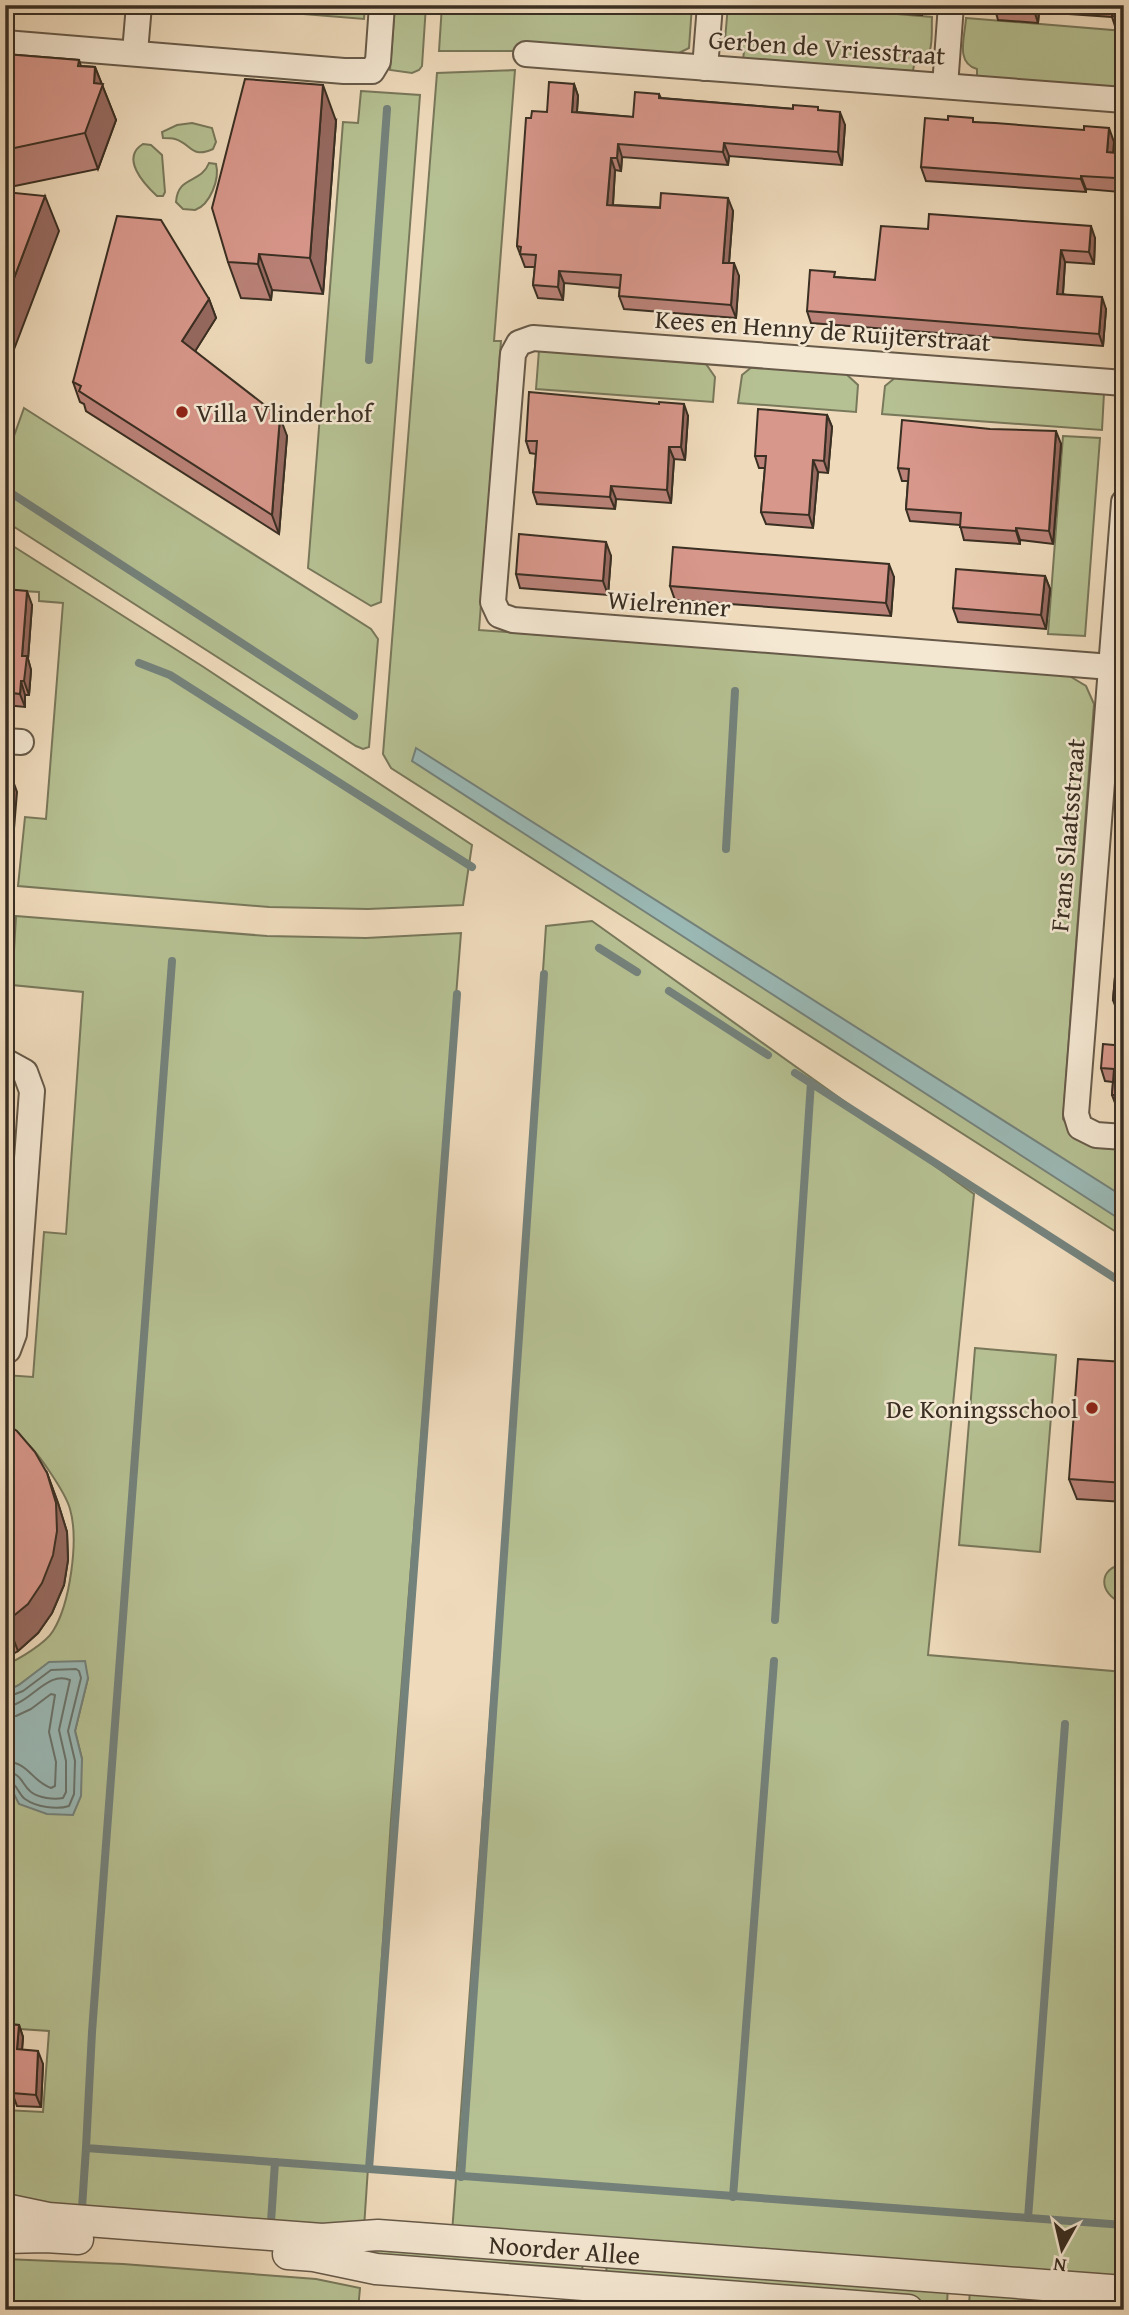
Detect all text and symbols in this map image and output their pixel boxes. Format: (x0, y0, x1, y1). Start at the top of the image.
street label: Gerben de Vriesstraat (707, 19, 947, 75)
street label: Kees en Henny de Ruijterstraat (654, 299, 992, 361)
place label: Villa Vlinderhof (196, 393, 375, 432)
marker: Villa Vlinderhof (174, 404, 190, 420)
street label: Wielrenner (606, 579, 732, 627)
street label: Frans Slaatsstraat (1039, 737, 1095, 933)
place label: De Koningsschool (886, 1389, 1078, 1428)
marker: De Koningsschool (1084, 1400, 1100, 1416)
north arrow (1028, 2214, 1098, 2284)
street label: Noorder Allee (488, 2224, 642, 2274)
text: N (1051, 2251, 1068, 2281)

